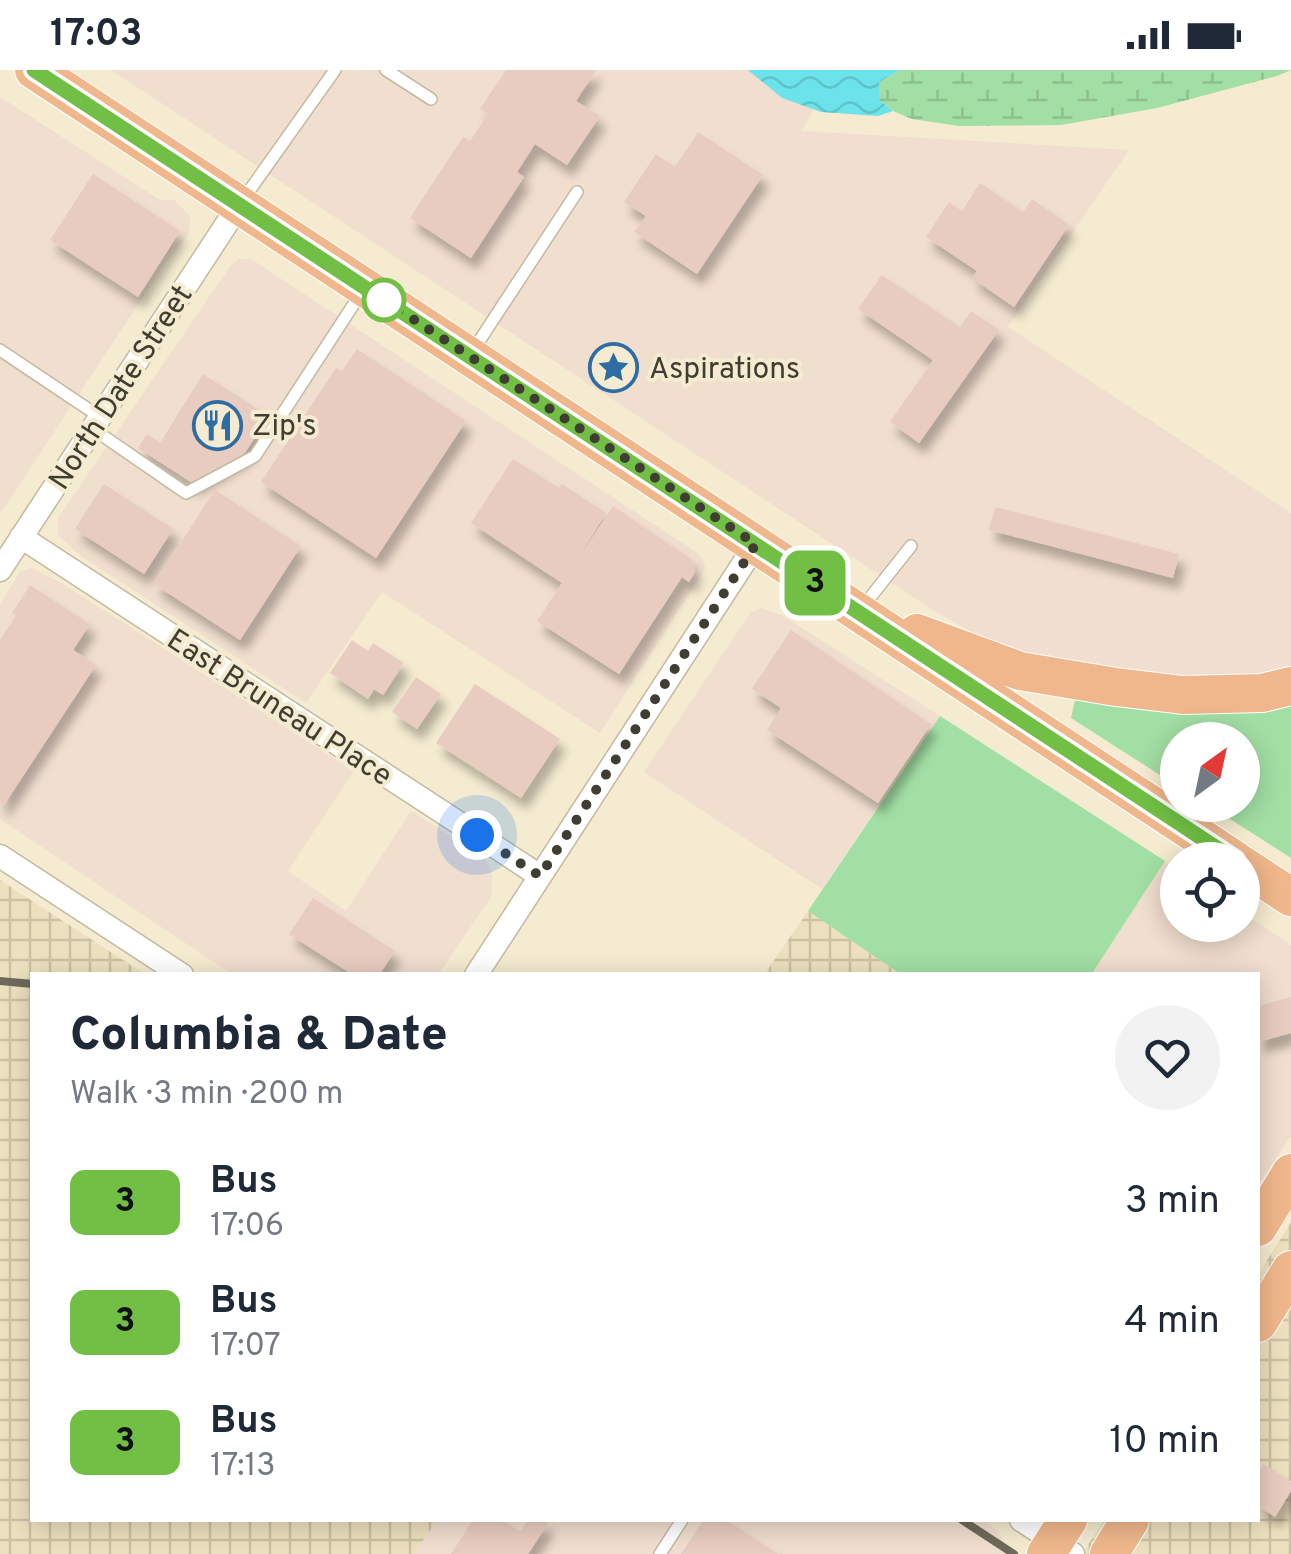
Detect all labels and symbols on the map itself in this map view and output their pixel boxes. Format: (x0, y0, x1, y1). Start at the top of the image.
street label: North Date Street (42, 279, 202, 498)
unlabelled marker (363, 279, 405, 321)
place icon: Aspirations (588, 342, 640, 394)
place label: Aspirations (649, 352, 800, 389)
restaurant icon: Zip's (191, 399, 243, 451)
place label: Zip's (252, 409, 317, 446)
line badge: 3 (782, 550, 848, 616)
street label: East Bruneau Place (159, 622, 398, 796)
north arrow (1160, 722, 1260, 822)
your location (452, 810, 502, 860)

